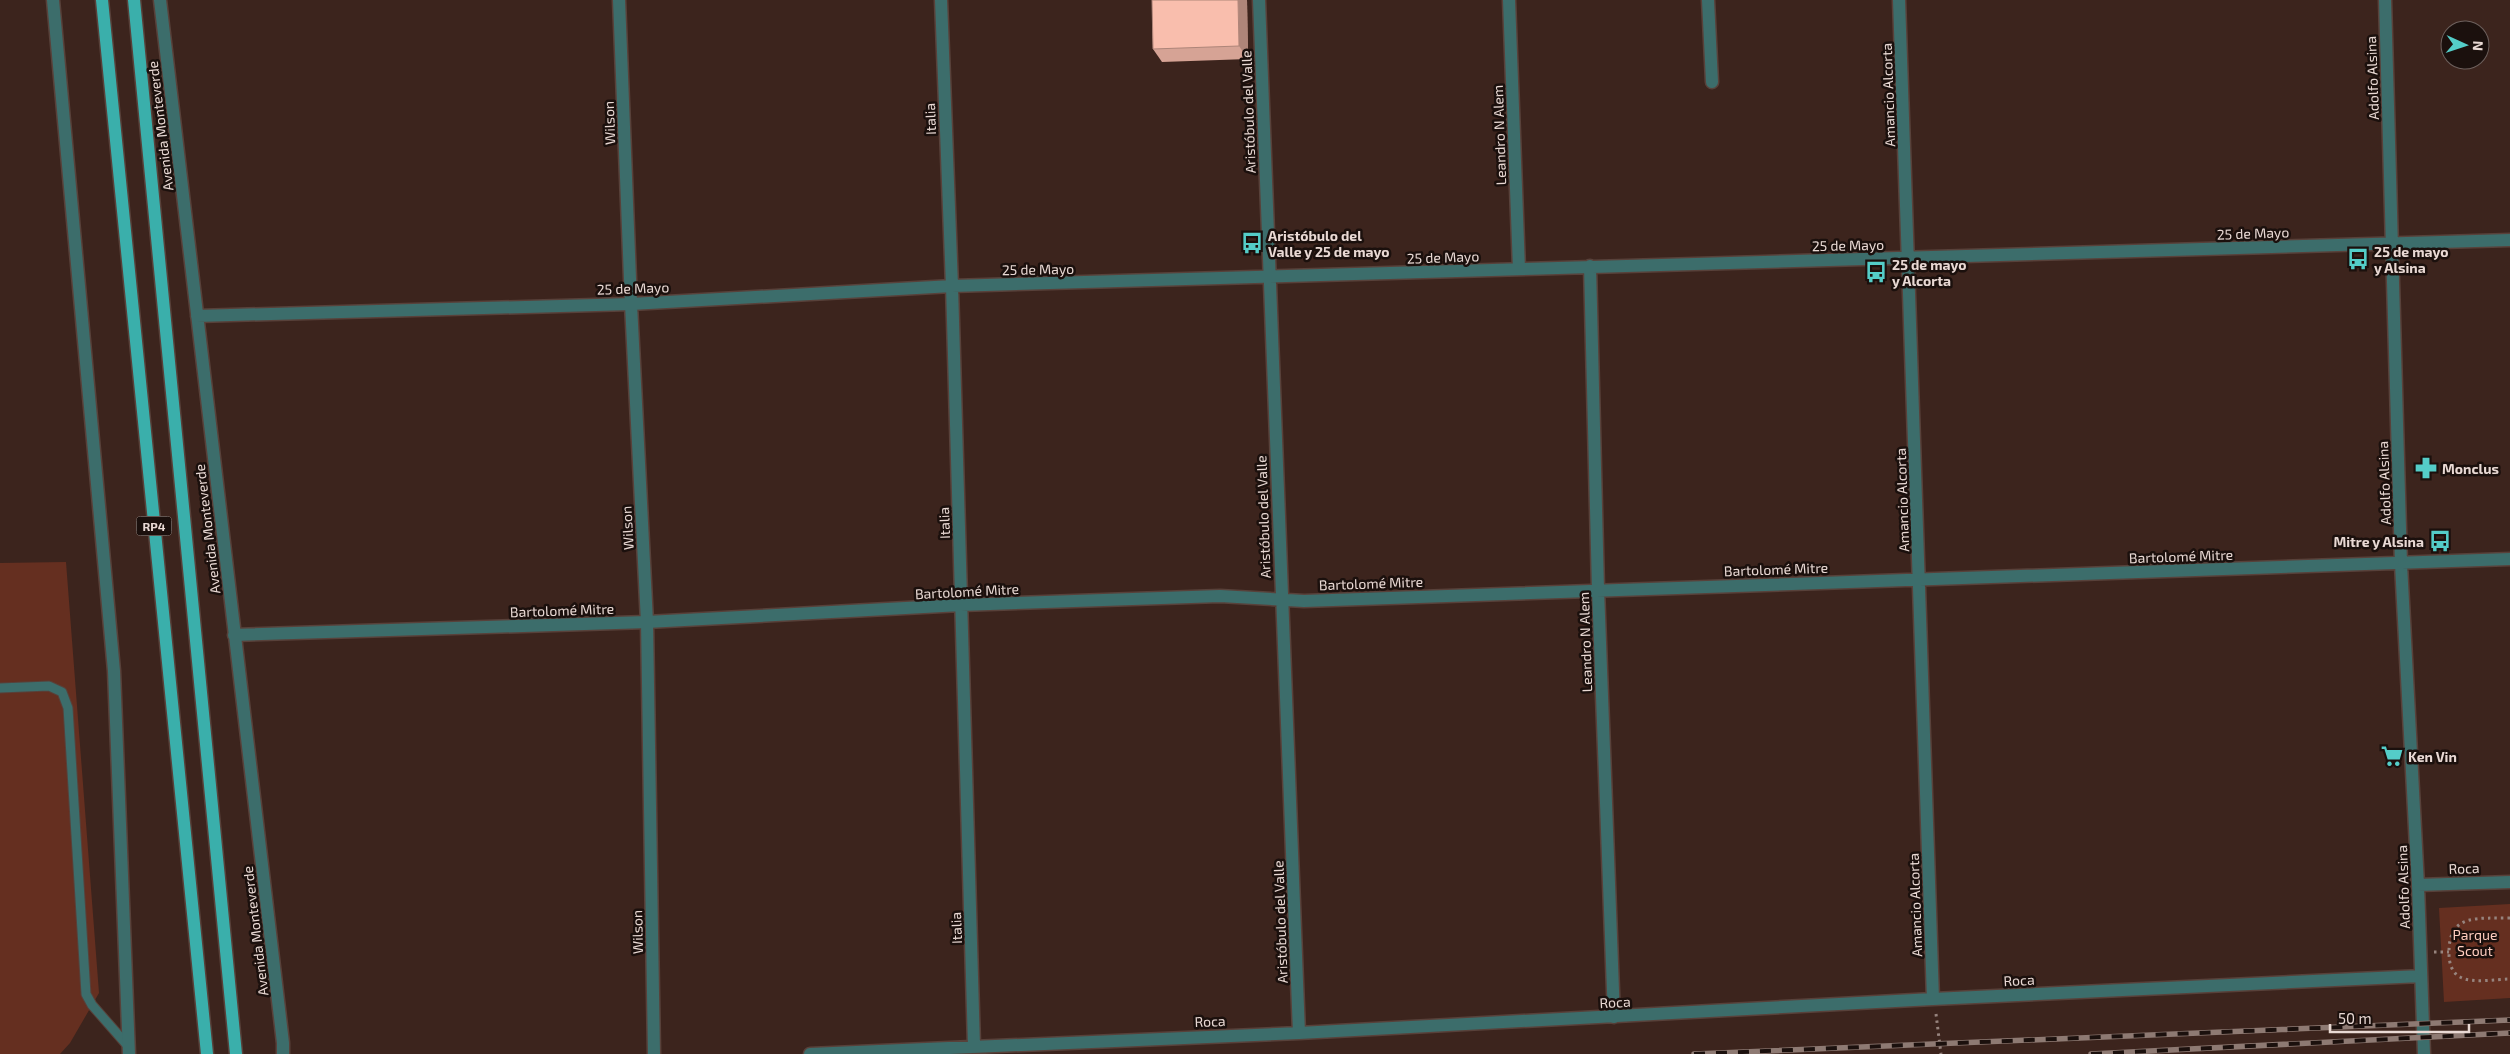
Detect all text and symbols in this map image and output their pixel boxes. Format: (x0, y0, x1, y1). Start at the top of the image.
north arrow (2440, 20, 2490, 70)
street label: Adolfo Alsina (2362, 36, 2382, 120)
text: N (2470, 40, 2487, 51)
street label: Amancio Alcorta (1878, 43, 1898, 147)
street label: Aristóbulo del Valle (1237, 50, 1259, 174)
street label: Avenida Monteverde (144, 60, 176, 192)
street label: Leandro N Alem (1489, 85, 1509, 185)
street label: Wilson (600, 101, 618, 145)
street label: Italia (921, 103, 939, 135)
street label: 25 de Mayo (2217, 223, 2290, 243)
place label: Aristóbulo del Valle y 25 de mayo (1268, 227, 1389, 260)
bus stop icon: Aristóbulo del Valle y 25 de mayo (1239, 230, 1265, 256)
street label: 25 de Mayo (1812, 236, 1884, 254)
place label: 25 de mayo y Alsina (2374, 243, 2448, 276)
bus stop icon: 25 de mayo y Alsina (2345, 246, 2371, 272)
street label: 25 de Mayo (1407, 247, 1480, 267)
place label: 25 de mayo y Alcorta (1892, 256, 1966, 289)
bus stop icon: 25 de mayo y Alcorta (1863, 259, 1889, 285)
street label: 25 de Mayo (1002, 260, 1074, 278)
street label: 25 de Mayo (597, 278, 670, 298)
street label: Adolfo Alsina (2374, 441, 2394, 525)
street label: Amancio Alcorta (1892, 448, 1912, 552)
street label: Aristóbulo del Valle (1252, 455, 1274, 579)
pharmacy icon: Monclus (2413, 455, 2439, 481)
place label: Monclus (2442, 460, 2499, 477)
street label: Avenida Monteverde (191, 463, 223, 595)
street label: Wilson (617, 506, 637, 550)
street label: Italia (935, 507, 953, 539)
road number: RP4 (136, 516, 172, 536)
bus stop icon: Mitre y Alsina (2427, 528, 2453, 554)
place label: Mitre y Alsina (2333, 533, 2424, 550)
street label: Bartolomé Mitre (2129, 546, 2233, 566)
street label: Bartolomé Mitre (1724, 559, 1828, 579)
street label: Bartolomé Mitre (1319, 573, 1423, 593)
street label: Bartolomé Mitre (914, 580, 1020, 602)
street label: Leandro N Alem (1575, 592, 1595, 692)
street label: Bartolomé Mitre (510, 600, 614, 620)
supermarket icon: Ken Vin (2379, 743, 2405, 769)
place label: Ken Vin (2408, 748, 2457, 765)
street label: Adolfo Alsina (2393, 845, 2413, 929)
street label: Amancio Alcorta (1905, 853, 1925, 957)
street label: Roca (2448, 859, 2480, 877)
street label: Aristóbulo del Valle (1269, 860, 1291, 984)
street label: Avenida Monteverde (239, 865, 271, 997)
street label: Wilson (628, 910, 646, 954)
street label: Italia (947, 912, 965, 944)
park label: Parque Scout (2453, 926, 2497, 959)
street label: Roca (2003, 971, 2035, 989)
street label: Roca (1599, 993, 1631, 1011)
scale bar (2330, 1002, 2469, 1034)
text: 50 m (2338, 1009, 2372, 1027)
street label: Roca (1194, 1012, 1226, 1030)

